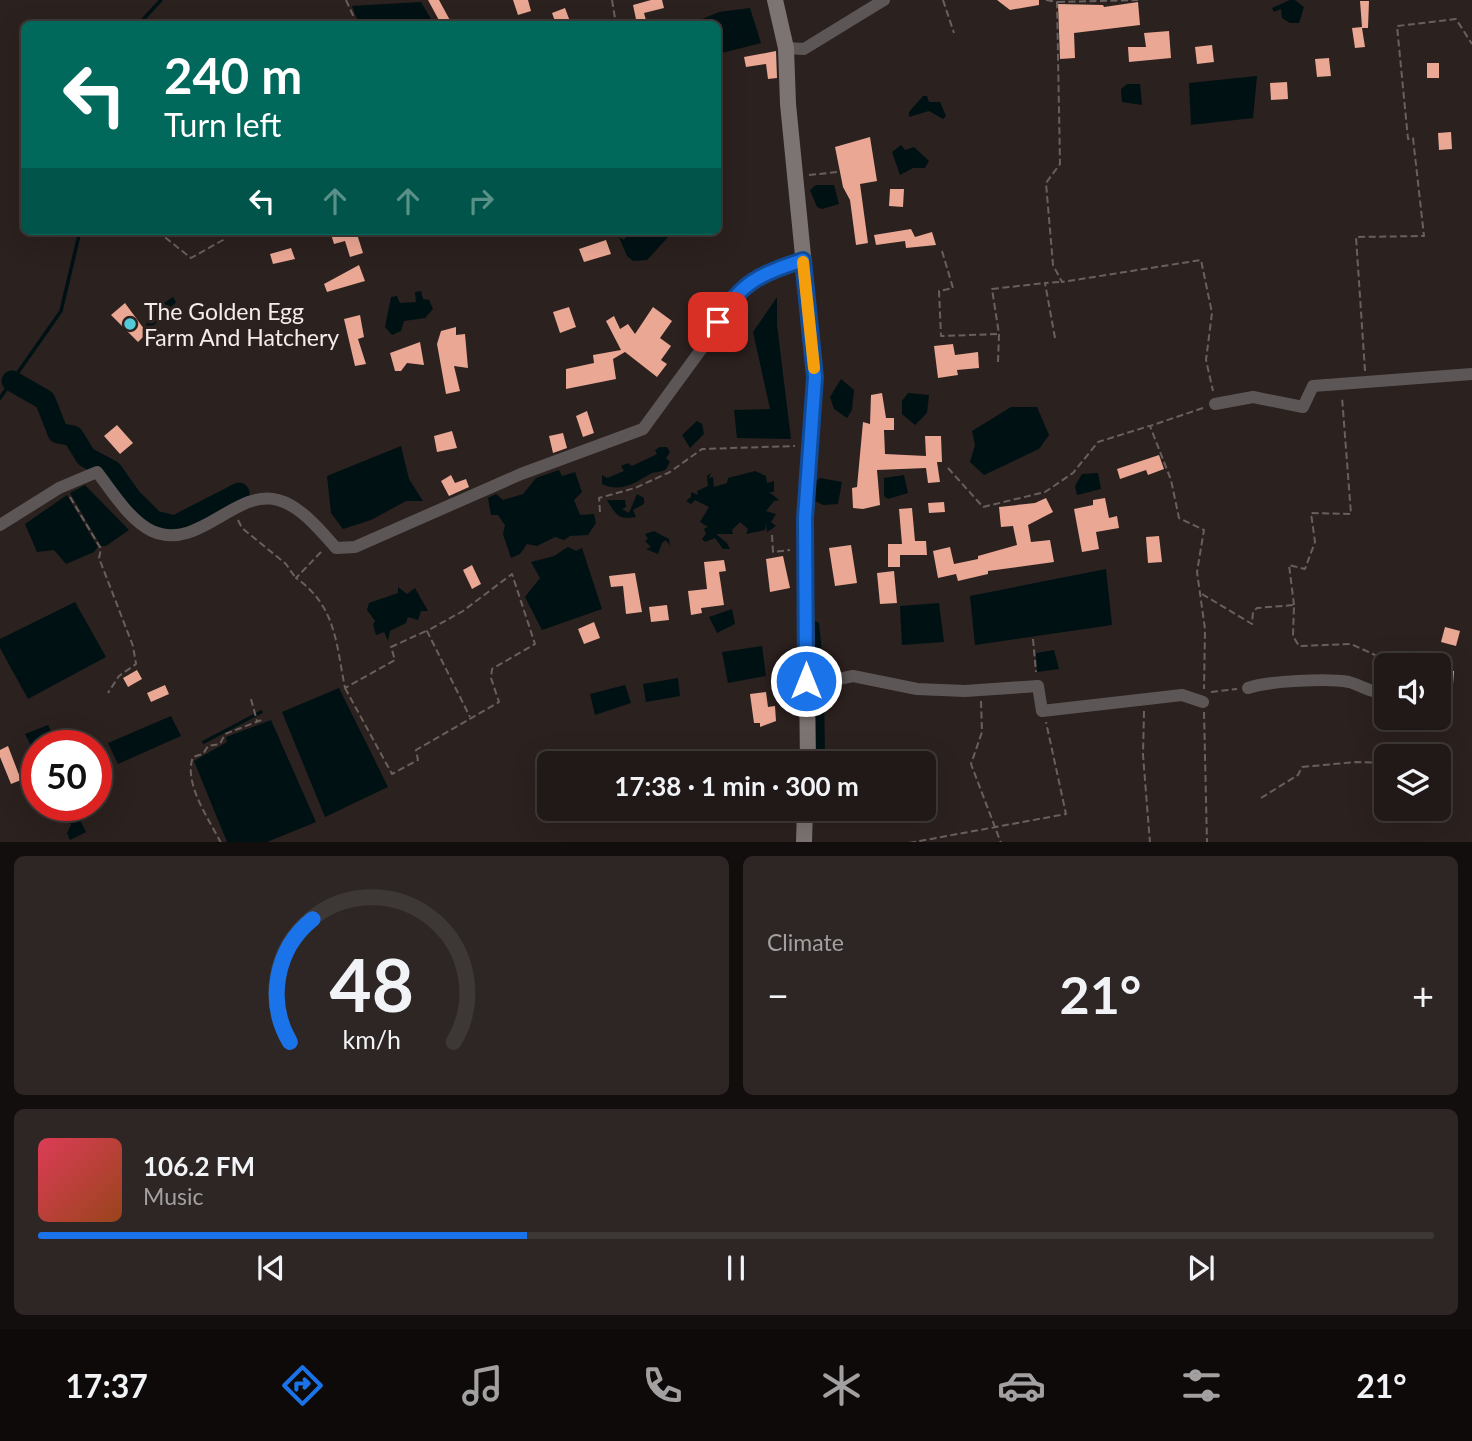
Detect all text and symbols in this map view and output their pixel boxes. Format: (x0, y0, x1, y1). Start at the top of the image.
text: 240 m (164, 46, 302, 104)
icon: left (49, 49, 140, 140)
text: Turn left (164, 105, 281, 144)
icon: left (243, 182, 281, 220)
icon: ahead (316, 182, 354, 220)
icon: ahead (389, 182, 427, 220)
icon: right (462, 182, 500, 220)
pin (688, 292, 748, 352)
place label: The Golden Egg Farm And Hatchery (144, 297, 339, 351)
icon: arrive (699, 303, 737, 341)
marker: The Golden Egg Farm And Hatchery (122, 316, 138, 332)
position arrow (769, 644, 843, 718)
map controls (1374, 653, 1451, 821)
button: sound (1374, 653, 1451, 730)
speed limit sign: 50 (21, 730, 112, 821)
button: layers (1374, 744, 1451, 821)
text: 17:38 · 1 min · 300 m (614, 770, 859, 802)
text: Climate (767, 928, 844, 956)
text: 48 (329, 940, 414, 1028)
text: 21° (1060, 963, 1141, 1025)
text: − (767, 972, 789, 1018)
text: + (1412, 972, 1434, 1018)
text: km/h (342, 1023, 401, 1053)
text: 106.2 FM (143, 1150, 255, 1182)
text: Music (143, 1182, 203, 1210)
icon: previous (252, 1249, 290, 1287)
icon: pause (717, 1249, 755, 1287)
icon: next (1182, 1249, 1220, 1287)
icon: directions (278, 1361, 327, 1410)
icon: music (458, 1361, 507, 1410)
icon: phone (638, 1361, 687, 1410)
icon: climate (817, 1361, 866, 1410)
icon: car (997, 1361, 1046, 1410)
icon: filters (1177, 1361, 1226, 1410)
text: 17:37 (65, 1366, 148, 1405)
text: 21° (1356, 1366, 1407, 1405)

